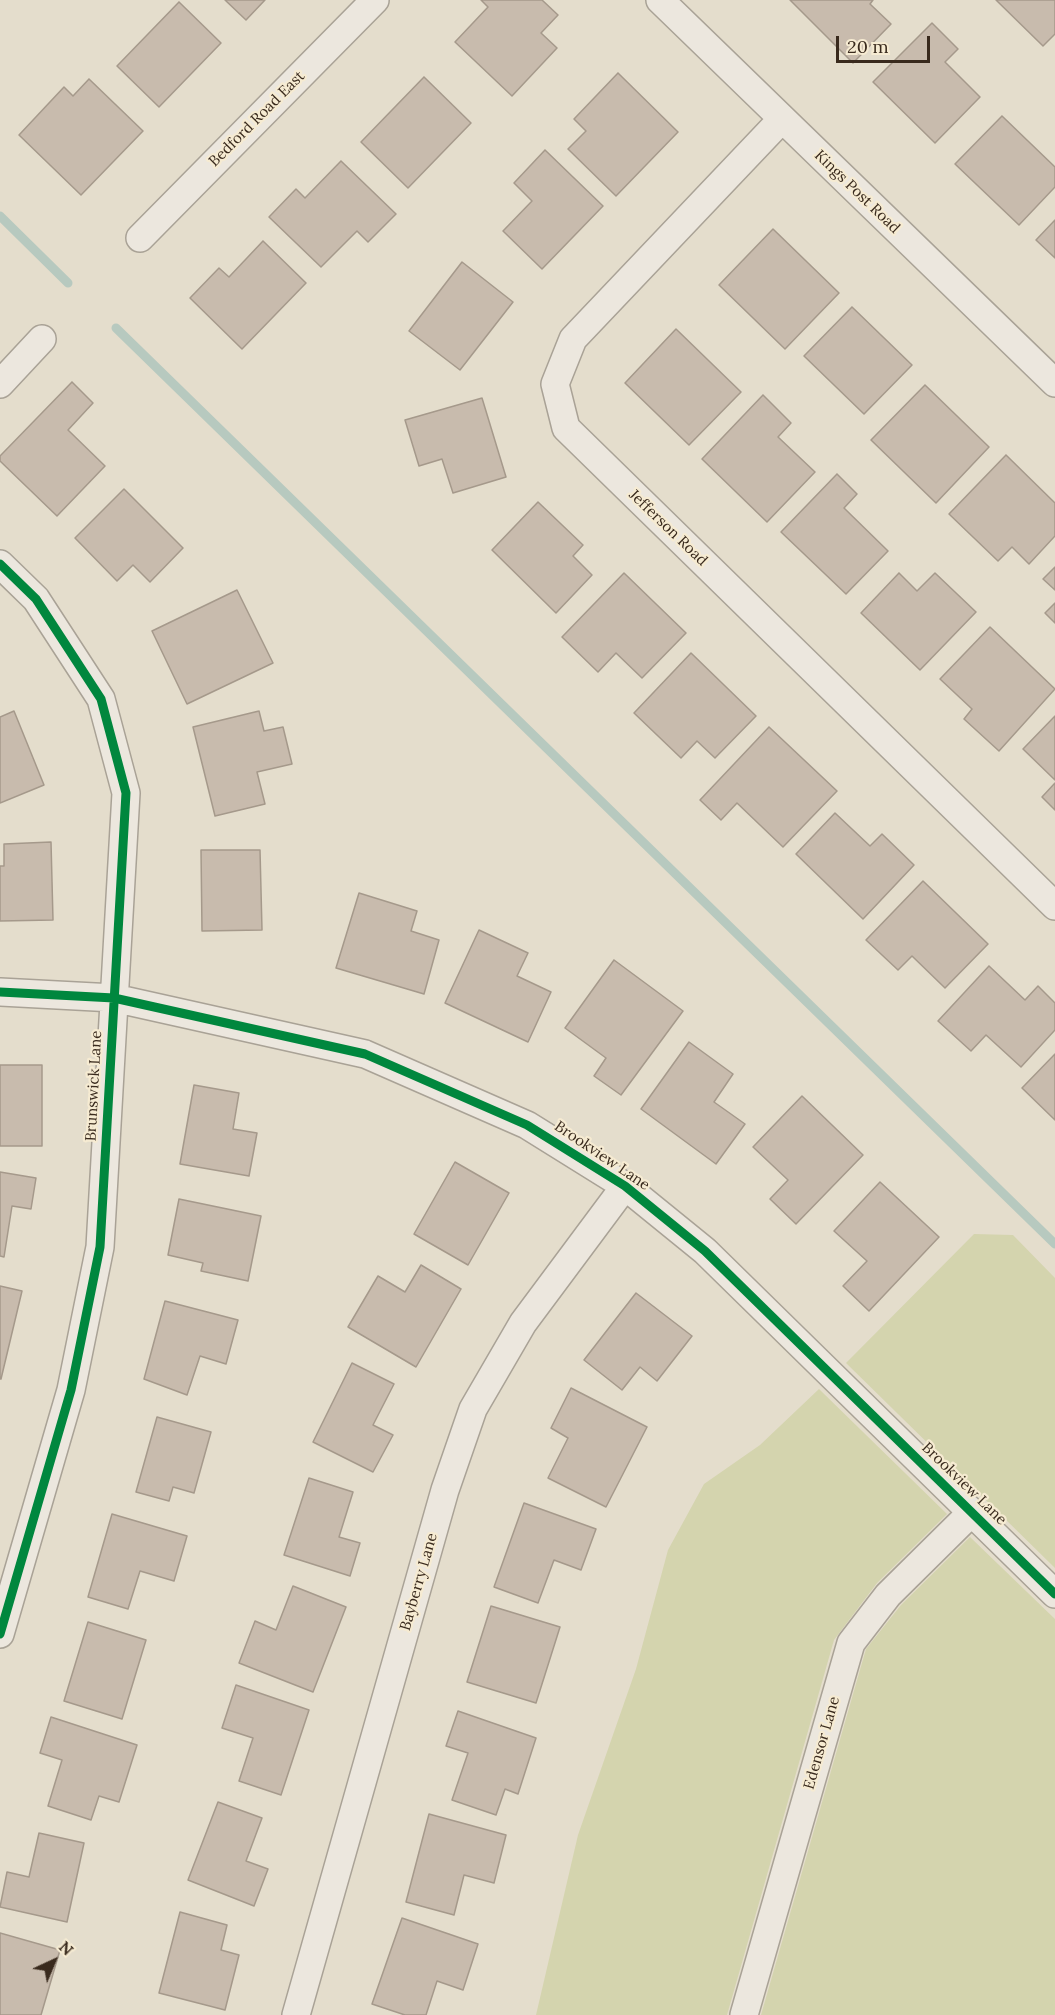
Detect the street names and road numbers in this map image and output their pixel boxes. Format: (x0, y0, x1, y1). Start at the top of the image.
street label: Bedford Road East (205, 67, 309, 171)
street label: Kings Post Road (810, 147, 904, 237)
street label: Jefferson Road (625, 486, 711, 570)
street label: Brunswick Lane (82, 1030, 106, 1142)
street label: Brookview Lane (551, 1118, 653, 1194)
street label: Brookview Lane (918, 1439, 1010, 1529)
street label: Bayberry Lane (396, 1531, 442, 1633)
street label: Edensor Lane (800, 1695, 844, 1791)

